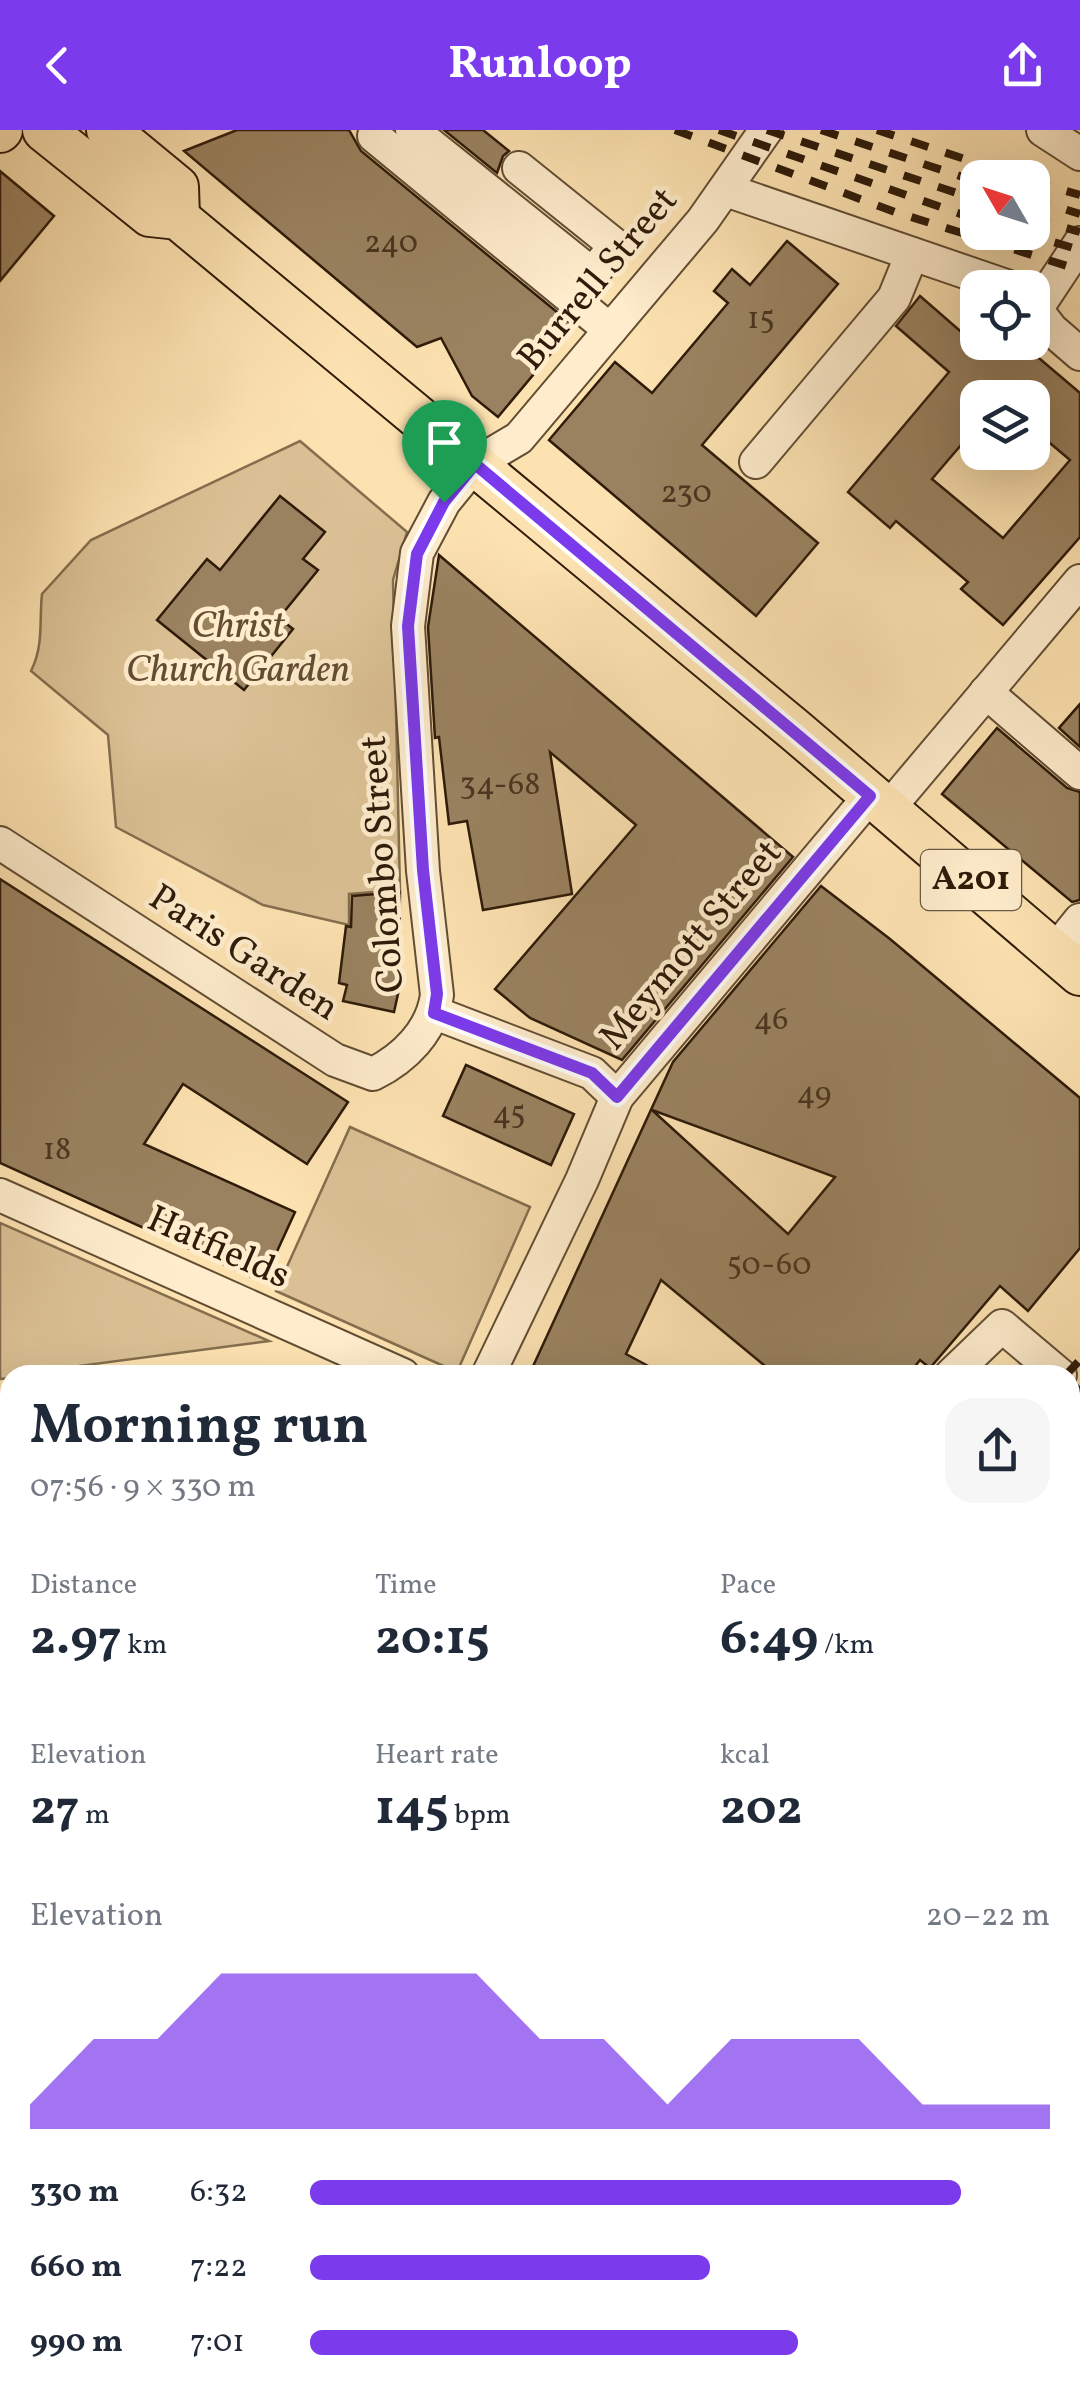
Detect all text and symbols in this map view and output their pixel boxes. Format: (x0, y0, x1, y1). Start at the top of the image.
text: Runloop (448, 34, 632, 97)
icon: back (30, 38, 85, 93)
icon: share (995, 38, 1050, 93)
north arrow (960, 160, 1050, 250)
map controls (960, 160, 1050, 470)
street label: Burrell Street (506, 177, 692, 383)
house number: 240 (364, 222, 418, 266)
button: locate (960, 270, 1050, 360)
house number: 15 (747, 298, 775, 342)
button: layers (960, 380, 1050, 470)
pin (402, 400, 487, 503)
icon: arrive (417, 415, 472, 470)
house number: 230 (660, 472, 712, 516)
park label: Christ Church Garden (126, 601, 350, 698)
street label: Colombo Street (349, 733, 419, 995)
house number: 34-68 (459, 764, 541, 808)
street label: Meymott Street (588, 829, 796, 1063)
road number: A201 (921, 850, 1021, 910)
street label: Paris Garden (138, 873, 348, 1035)
house number: 46 (754, 999, 788, 1043)
house number: 49 (797, 1073, 831, 1117)
house number: 45 (492, 1093, 526, 1137)
house number: 18 (43, 1129, 71, 1173)
street label: Hatfields (138, 1194, 298, 1304)
house number: 50-60 (727, 1244, 811, 1288)
text: Morning run (30, 1390, 369, 1466)
button: share (945, 1398, 1050, 1503)
text: 07:56 · 9 × 330 m (30, 1466, 256, 1510)
text: Distance (30, 1566, 137, 1605)
text: Time (375, 1566, 436, 1605)
text: Pace (720, 1566, 776, 1605)
text: 2.97 (30, 1605, 122, 1675)
text: 20:15 (375, 1605, 490, 1675)
text: 6:49 (720, 1605, 818, 1675)
text: km (122, 1626, 167, 1665)
text: /km (818, 1626, 874, 1665)
text: Elevation (30, 1736, 146, 1775)
text: Heart rate (375, 1736, 499, 1775)
text: kcal (720, 1736, 770, 1775)
text: 27 (30, 1775, 79, 1845)
text: 145 (375, 1775, 449, 1845)
text: 202 (720, 1775, 803, 1845)
text: m (79, 1796, 110, 1835)
text: bpm (449, 1796, 510, 1835)
text: Elevation (30, 1895, 163, 1939)
text: 20–22 m (926, 1895, 1050, 1939)
text: 330 m (30, 2171, 119, 2215)
text: 6:32 (190, 2171, 247, 2215)
text: 660 m (30, 2246, 122, 2290)
text: 7:22 (190, 2246, 247, 2290)
text: 990 m (30, 2321, 123, 2365)
text: 7:01 (190, 2321, 245, 2365)

